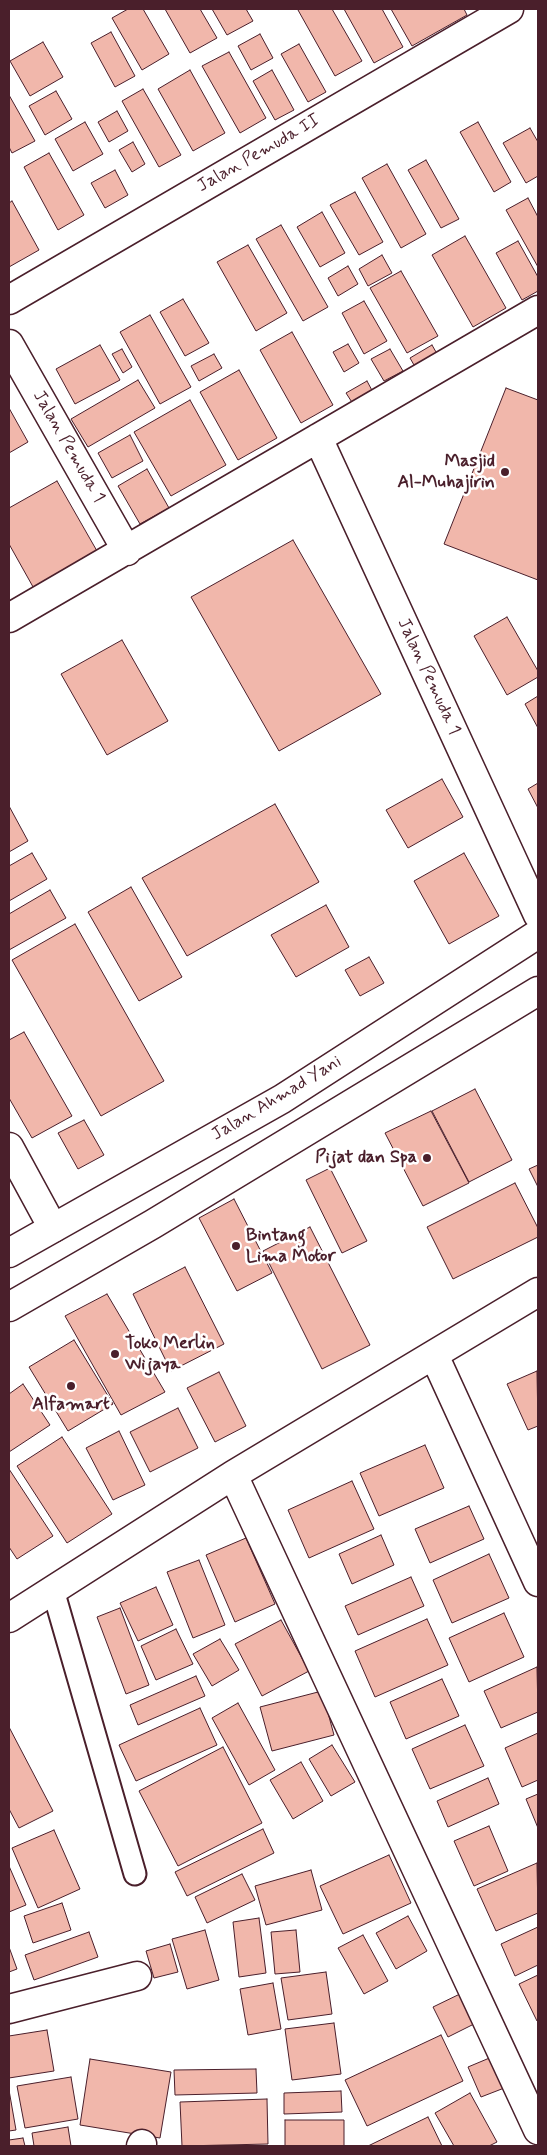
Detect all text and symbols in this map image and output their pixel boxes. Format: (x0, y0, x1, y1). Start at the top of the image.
street label: Jalan Pemuda II (194, 110, 324, 198)
street label: Jalan Pemuda 1 (27, 387, 109, 507)
place label: Masjid Al-Muhajirin (397, 451, 495, 494)
marker: Masjid Al-Muhajirin (499, 466, 511, 478)
street label: Jalan Pemuda 1 (392, 615, 464, 739)
street label: Jalan Ahmad Yani (208, 1052, 346, 1146)
place label: Pijat dan Spa (315, 1147, 417, 1169)
marker: Pijat dan Spa (421, 1152, 433, 1164)
place label: Bintang Lima Motor (246, 1225, 336, 1268)
marker: Bintang Lima Motor (230, 1240, 242, 1252)
place label: Toko Merlin Wijaya (125, 1333, 215, 1376)
marker: Toko Merlin Wijaya (109, 1348, 121, 1360)
marker: Alfamart (65, 1380, 77, 1392)
place label: Alfamart (32, 1394, 110, 1416)

